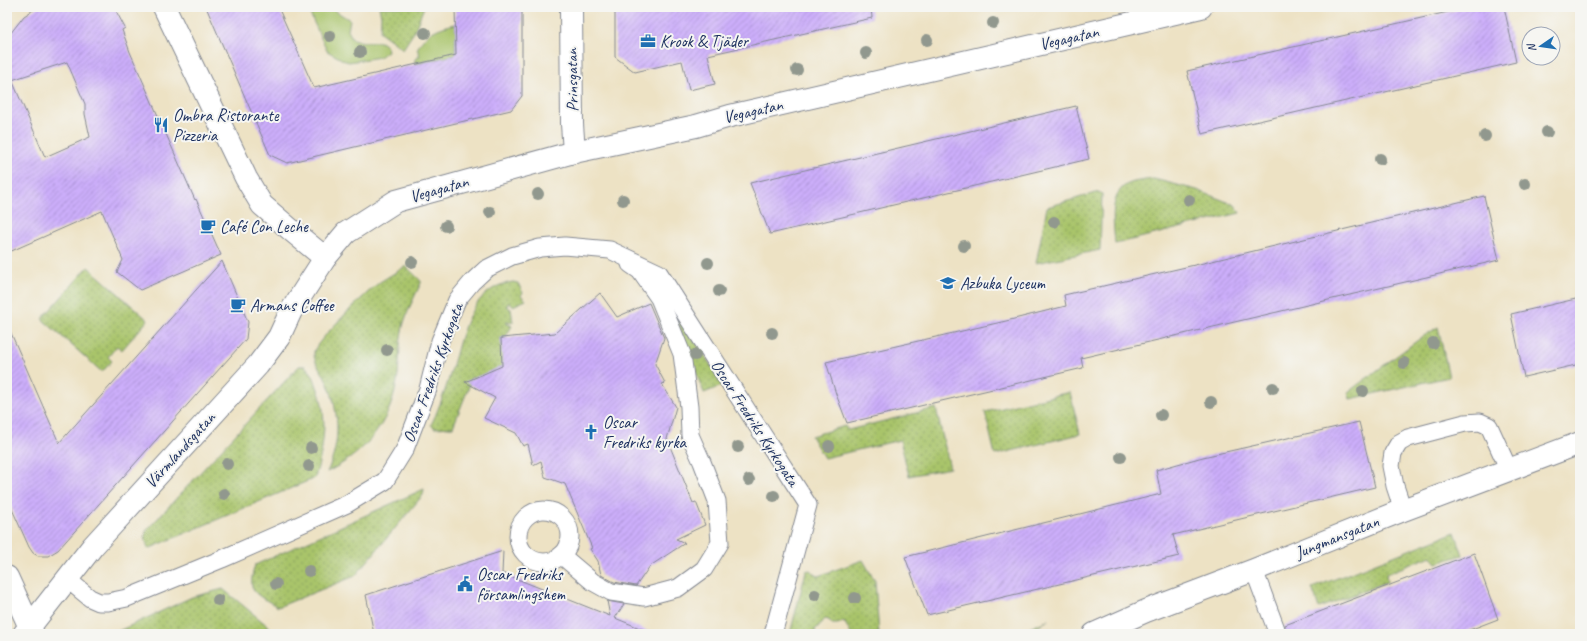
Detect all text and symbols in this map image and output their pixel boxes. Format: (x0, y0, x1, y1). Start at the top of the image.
street label: Vegagatan (1037, 21, 1102, 55)
north arrow (1521, 26, 1561, 66)
place label: Krook & Tjäder (660, 31, 750, 52)
office icon: Krook & Tjäder (639, 32, 657, 50)
text: N (1523, 41, 1539, 53)
street label: Prinsgatan (561, 47, 583, 112)
street label: Vegagatan (721, 94, 786, 128)
place label: Ombra Ristorante Pizzeria (173, 105, 280, 146)
restaurant icon: Ombra Ristorante Pizzeria (152, 116, 170, 134)
street label: Vegagatan (407, 170, 472, 207)
place label: Café Con Leche (220, 216, 309, 237)
cafe icon: Café Con Leche (199, 217, 217, 235)
place label: Azbuka Lyceum (960, 273, 1046, 294)
school or university icon: Azbuka Lyceum (939, 274, 957, 292)
place label: Armans Coffee (250, 295, 335, 316)
cafe icon: Armans Coffee (229, 296, 247, 314)
street label: Oscar Fredriks Kyrkogata (398, 299, 469, 445)
street label: Oscar Fredriks Kyrkogata (706, 356, 805, 492)
street label: Värmlandsgatan (140, 406, 221, 493)
place label: Oscar Fredriks kyrka (603, 412, 688, 453)
church icon: Oscar Fredriks kyrka (582, 423, 600, 441)
street label: Jungmansgatan (1291, 511, 1382, 564)
place label: Oscar Fredriks församlingshem (477, 564, 566, 605)
public building icon: Oscar Fredriks församlingshem (456, 575, 474, 593)

